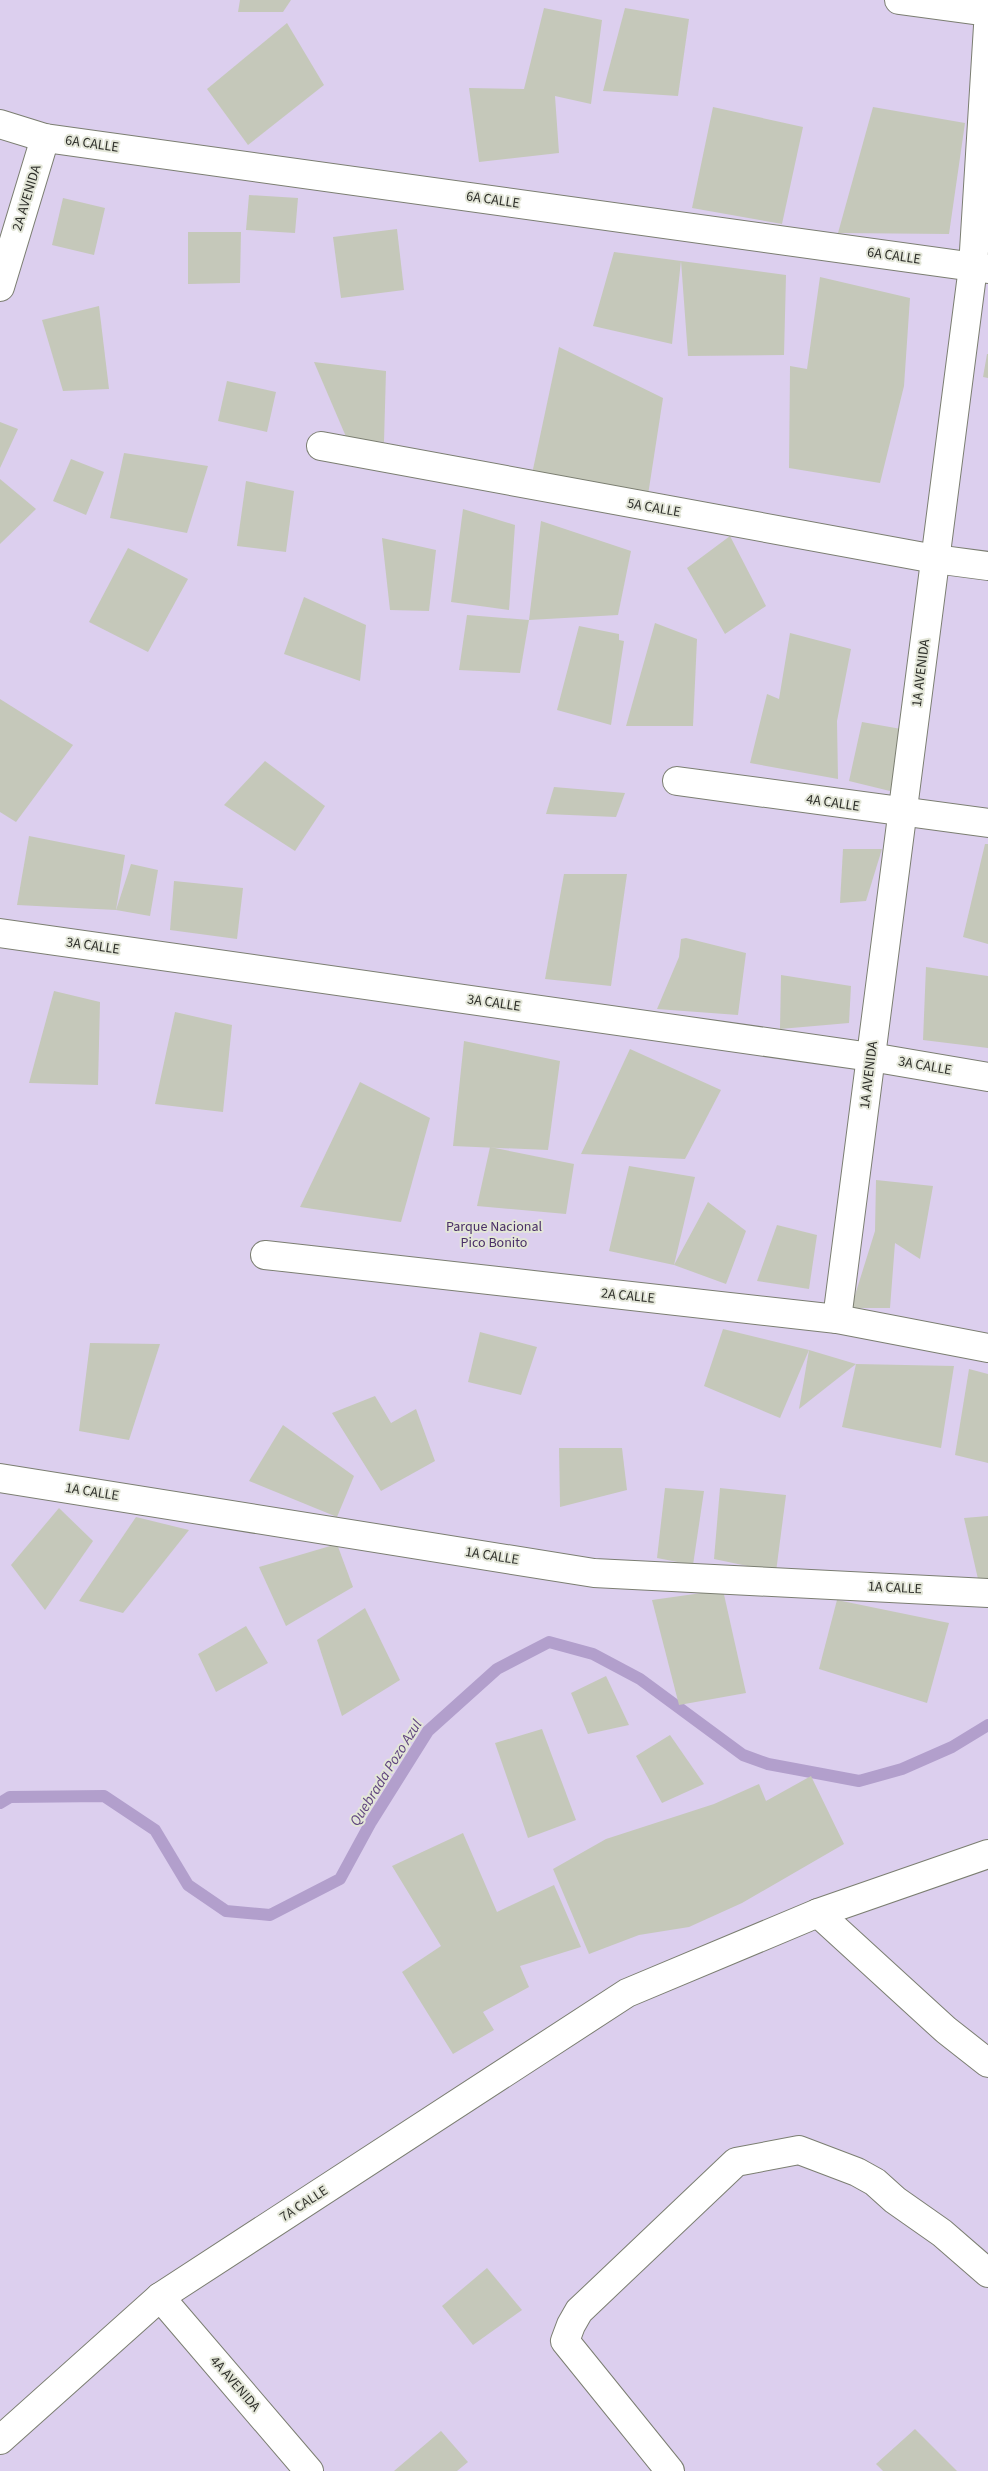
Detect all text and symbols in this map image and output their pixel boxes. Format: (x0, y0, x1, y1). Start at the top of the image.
street label: 6A CALLE (64, 130, 120, 158)
street label: 2A AVENIDA (7, 162, 47, 234)
street label: 6A CALLE (465, 186, 521, 214)
street label: 6A CALLE (866, 242, 922, 270)
street label: 5A CALLE (626, 493, 682, 523)
street label: 1A AVENIDA (907, 638, 935, 708)
street label: 4A CALLE (805, 789, 861, 817)
street label: 3A CALLE (65, 932, 121, 960)
street label: 3A CALLE (466, 989, 522, 1017)
street label: 1A AVENIDA (855, 1040, 883, 1110)
street label: 3A CALLE (897, 1051, 953, 1081)
park label: Parque Nacional Pico Bonito (446, 1217, 542, 1253)
street label: 2A CALLE (600, 1283, 656, 1309)
street label: 1A CALLE (64, 1478, 120, 1506)
street label: 1A CALLE (464, 1542, 520, 1570)
street label: 1A CALLE (868, 1577, 922, 1599)
water label: Quebrada Pozo Azul (345, 1716, 427, 1830)
street label: 7A CALLE (276, 2181, 332, 2227)
street label: 4A AVENIDA (205, 2352, 265, 2417)

